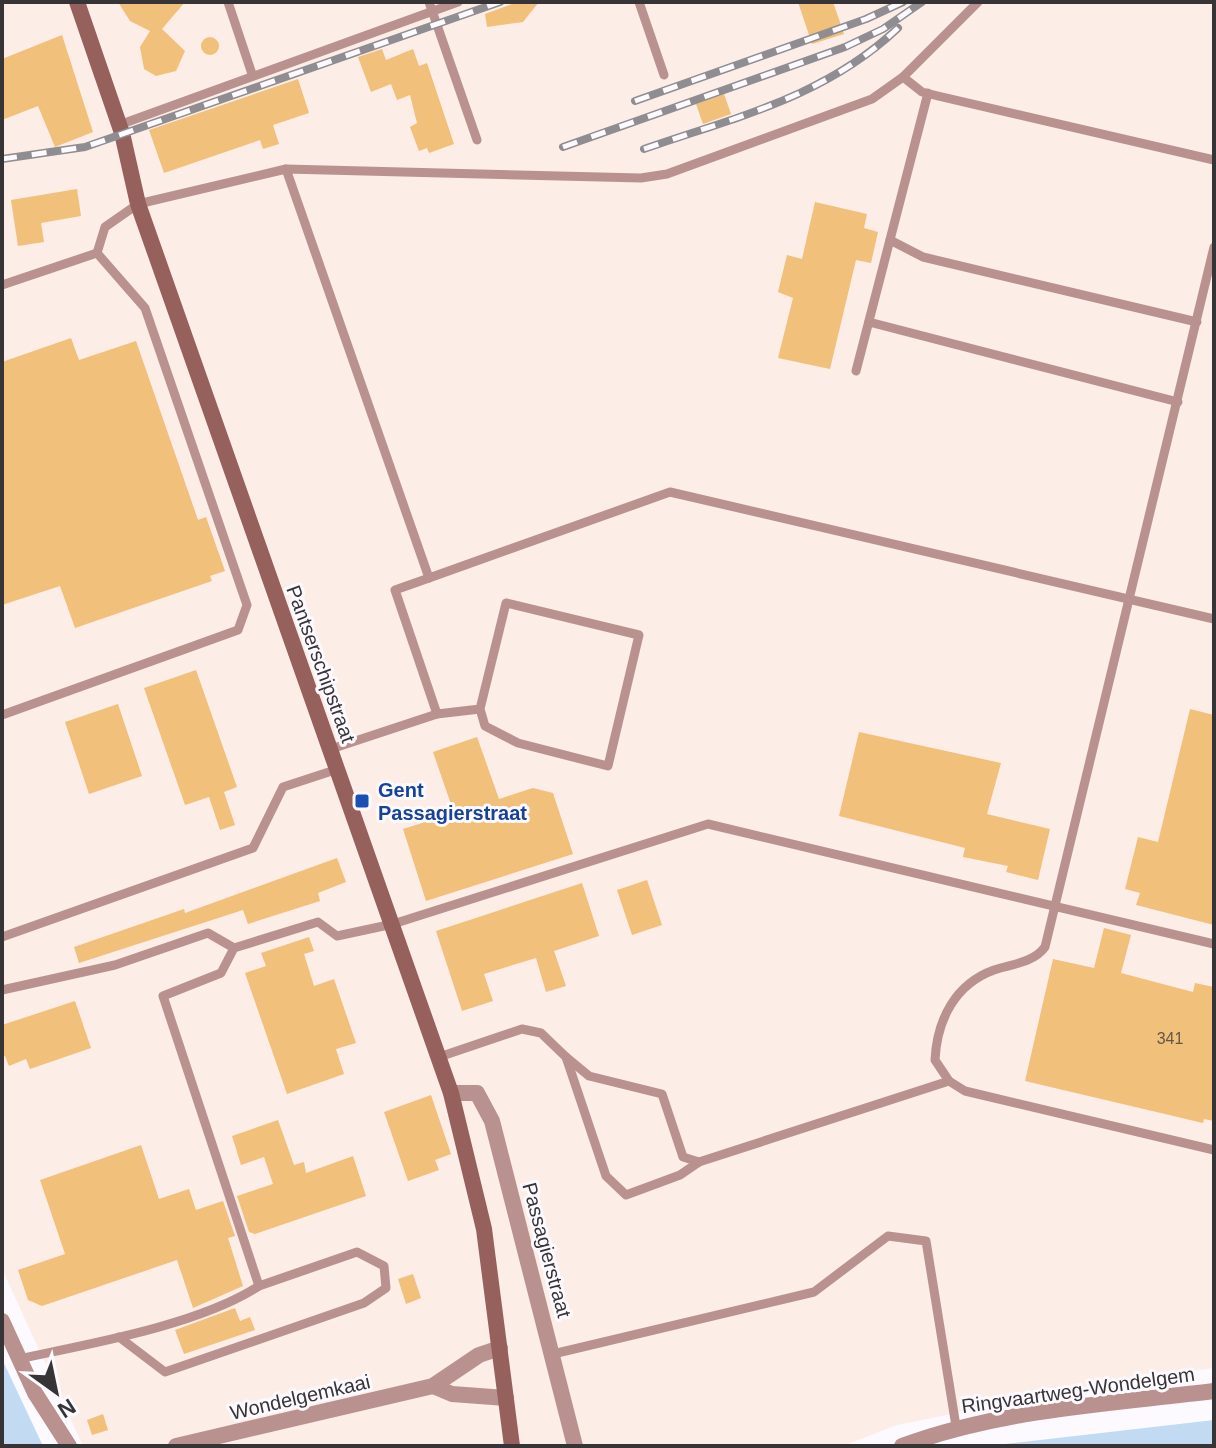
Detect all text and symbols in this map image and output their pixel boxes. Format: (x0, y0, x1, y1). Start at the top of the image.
street label: Pantserschipstraat (282, 582, 360, 746)
place label: Gent Passagierstraat (378, 779, 527, 824)
marker: Gent Passagierstraat (353, 792, 371, 810)
house number: 341 (1157, 1030, 1183, 1047)
street label: Passagierstraat (518, 1180, 576, 1320)
north arrow (16, 1352, 96, 1432)
street label: Ringvaartweg-Wondelgem (960, 1363, 1196, 1417)
street label: Wondelgemkaai (228, 1370, 372, 1424)
text: N (53, 1394, 80, 1423)

